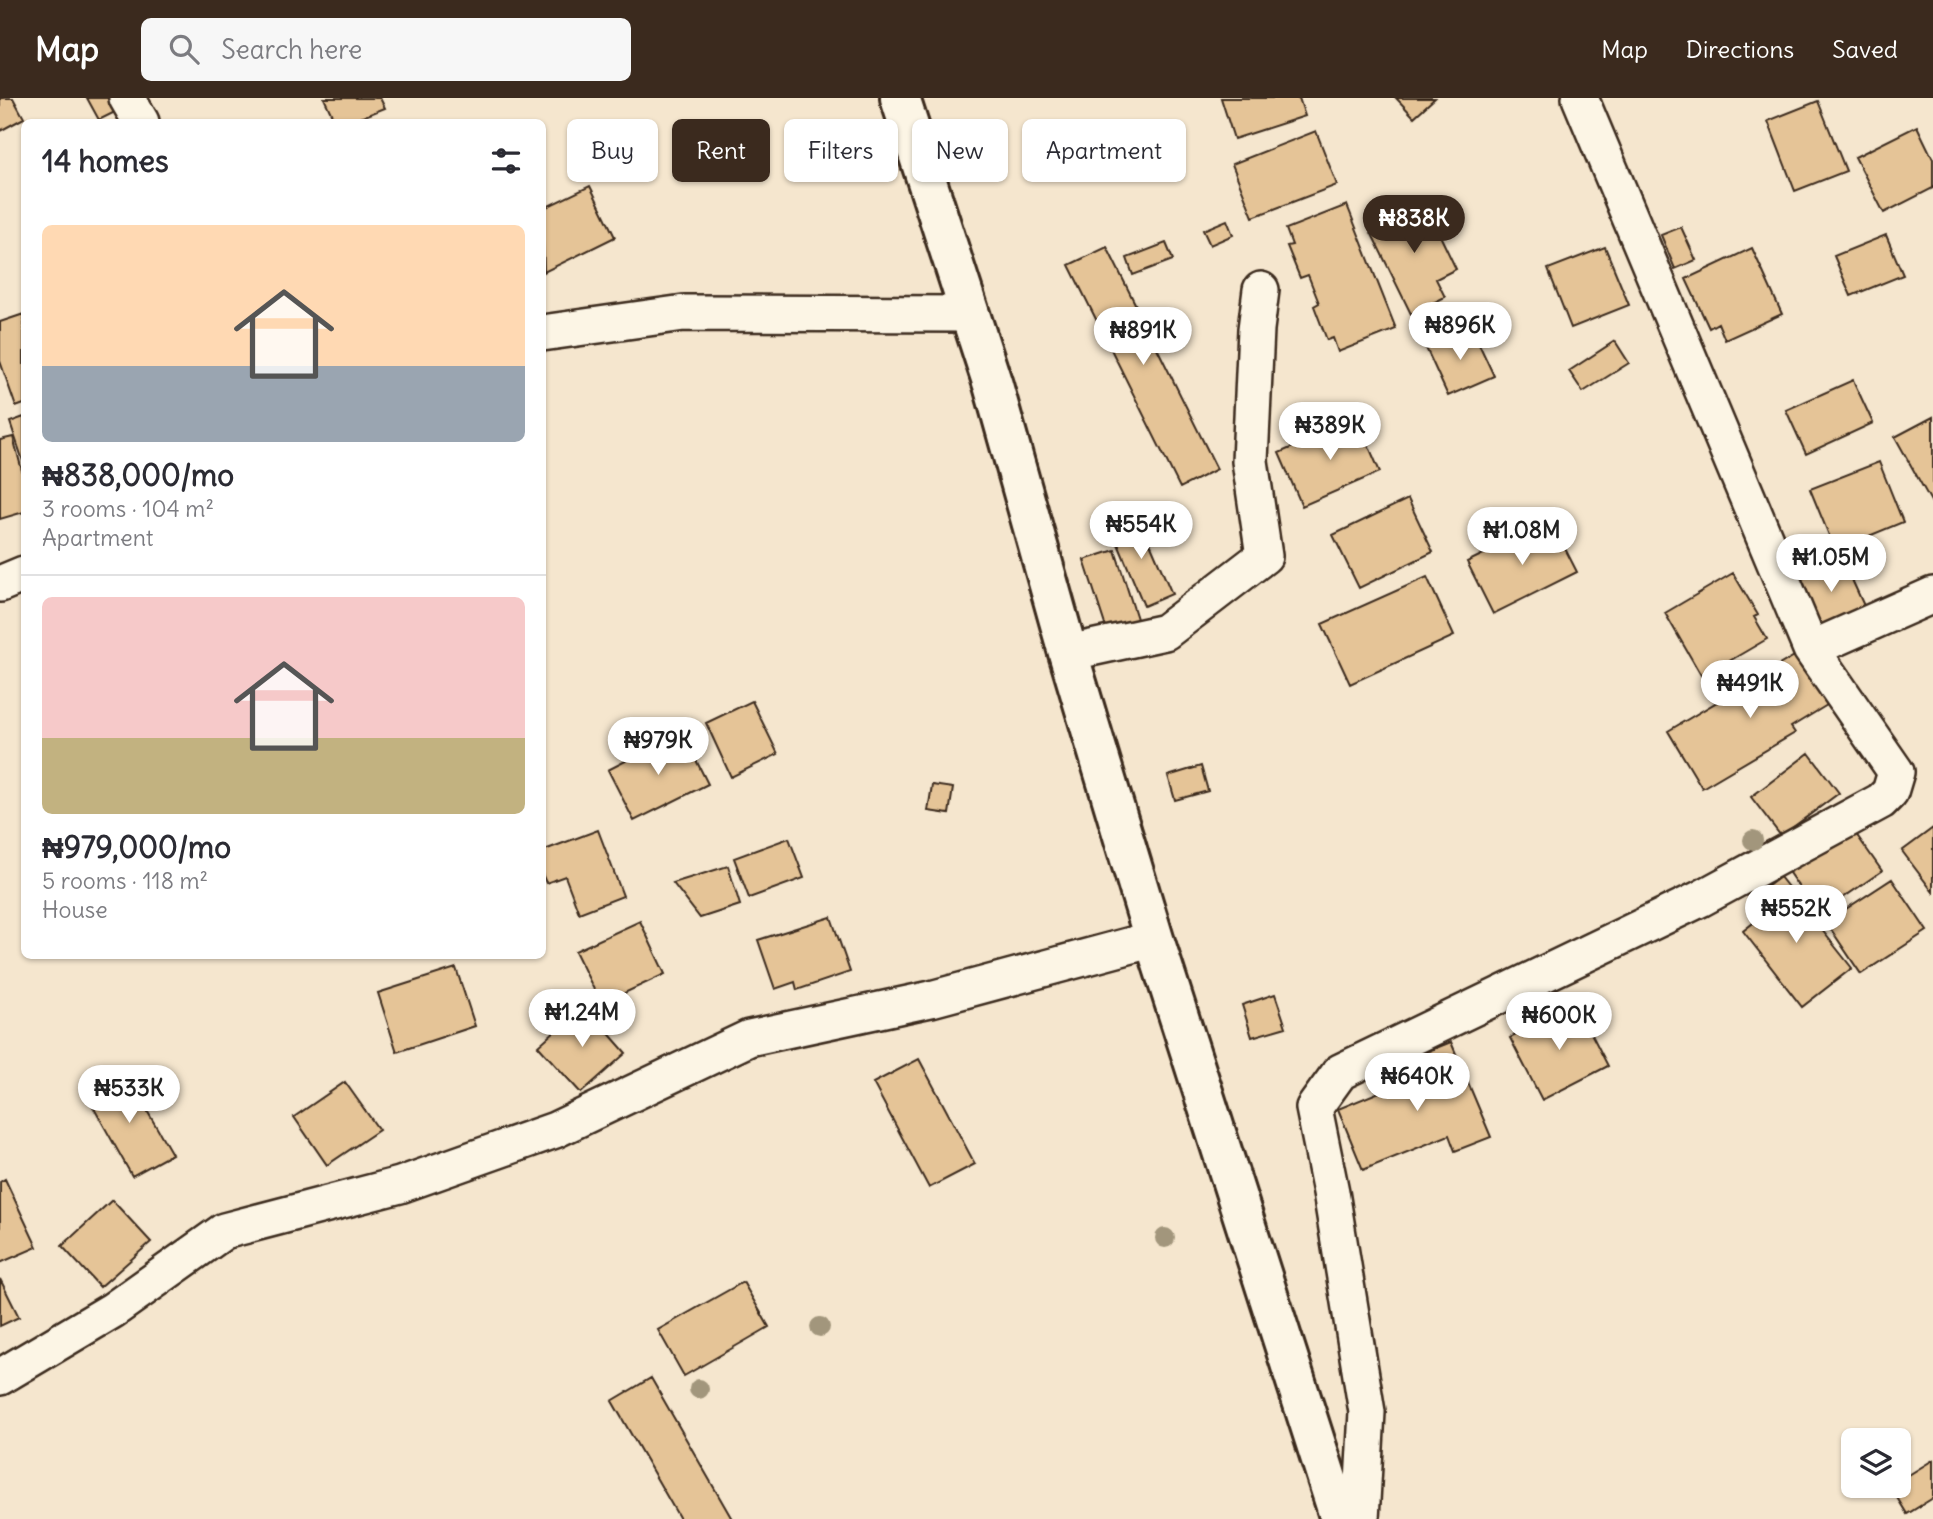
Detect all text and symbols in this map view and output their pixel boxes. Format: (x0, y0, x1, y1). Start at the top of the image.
search box (141, 18, 631, 81)
text: Map (35, 28, 99, 70)
icon: search (165, 30, 203, 68)
text: Search here (221, 33, 362, 66)
text: Map (1601, 34, 1648, 64)
text: Directions (1686, 34, 1794, 64)
text: Saved (1832, 34, 1898, 64)
chip: Buy (567, 119, 658, 182)
chip: Rent (672, 119, 770, 182)
chip: Filters (784, 119, 898, 182)
chip: New (912, 119, 1008, 182)
chip: Apartment (1022, 119, 1186, 182)
text: 14 homes (42, 142, 169, 180)
icon: filters (487, 142, 525, 180)
pin: ₦838K (1365, 195, 1463, 255)
text: ₦838K (1379, 203, 1449, 232)
icon: home (221, 271, 347, 397)
pin: ₦896K (1411, 302, 1509, 362)
pin: ₦891K (1094, 308, 1192, 367)
text: ₦896K (1425, 310, 1495, 339)
text: ₦891K (1110, 315, 1176, 344)
pin: ₦389K (1281, 402, 1379, 462)
text: ₦389K (1295, 410, 1365, 439)
text: ₦838,000/mo (42, 456, 234, 494)
text: 3 rooms · 104 m² (42, 494, 214, 523)
pin: ₦554K (1092, 502, 1190, 561)
pin: ₦1.08M (1465, 508, 1579, 567)
text: ₦554K (1106, 509, 1176, 538)
text: ₦1.08M (1483, 515, 1561, 544)
text: Apartment (42, 523, 154, 552)
pin: ₦1.05M (1774, 534, 1888, 594)
text: ₦1.05M (1792, 542, 1870, 571)
icon: home (221, 643, 347, 769)
pin: ₦491K (1701, 660, 1799, 720)
text: ₦491K (1717, 668, 1783, 697)
pin: ₦979K (609, 718, 707, 777)
text: ₦979K (624, 725, 692, 754)
text: ₦979,000/mo (42, 828, 231, 866)
text: 5 rooms · 118 m² (42, 866, 208, 895)
pin: ₦552K (1747, 886, 1845, 945)
text: ₦552K (1761, 893, 1831, 922)
text: House (42, 895, 108, 924)
pin: ₦1.24M (525, 990, 639, 1049)
pin: ₦600K (1510, 992, 1608, 1052)
text: ₦1.24M (545, 997, 619, 1026)
text: ₦600K (1522, 1000, 1596, 1029)
pin: ₦640K (1368, 1054, 1466, 1113)
text: ₦640K (1381, 1061, 1453, 1090)
pin: ₦533K (80, 1066, 178, 1125)
text: ₦533K (94, 1073, 164, 1102)
map controls (1841, 1428, 1911, 1498)
button: layers (1841, 1428, 1911, 1498)

